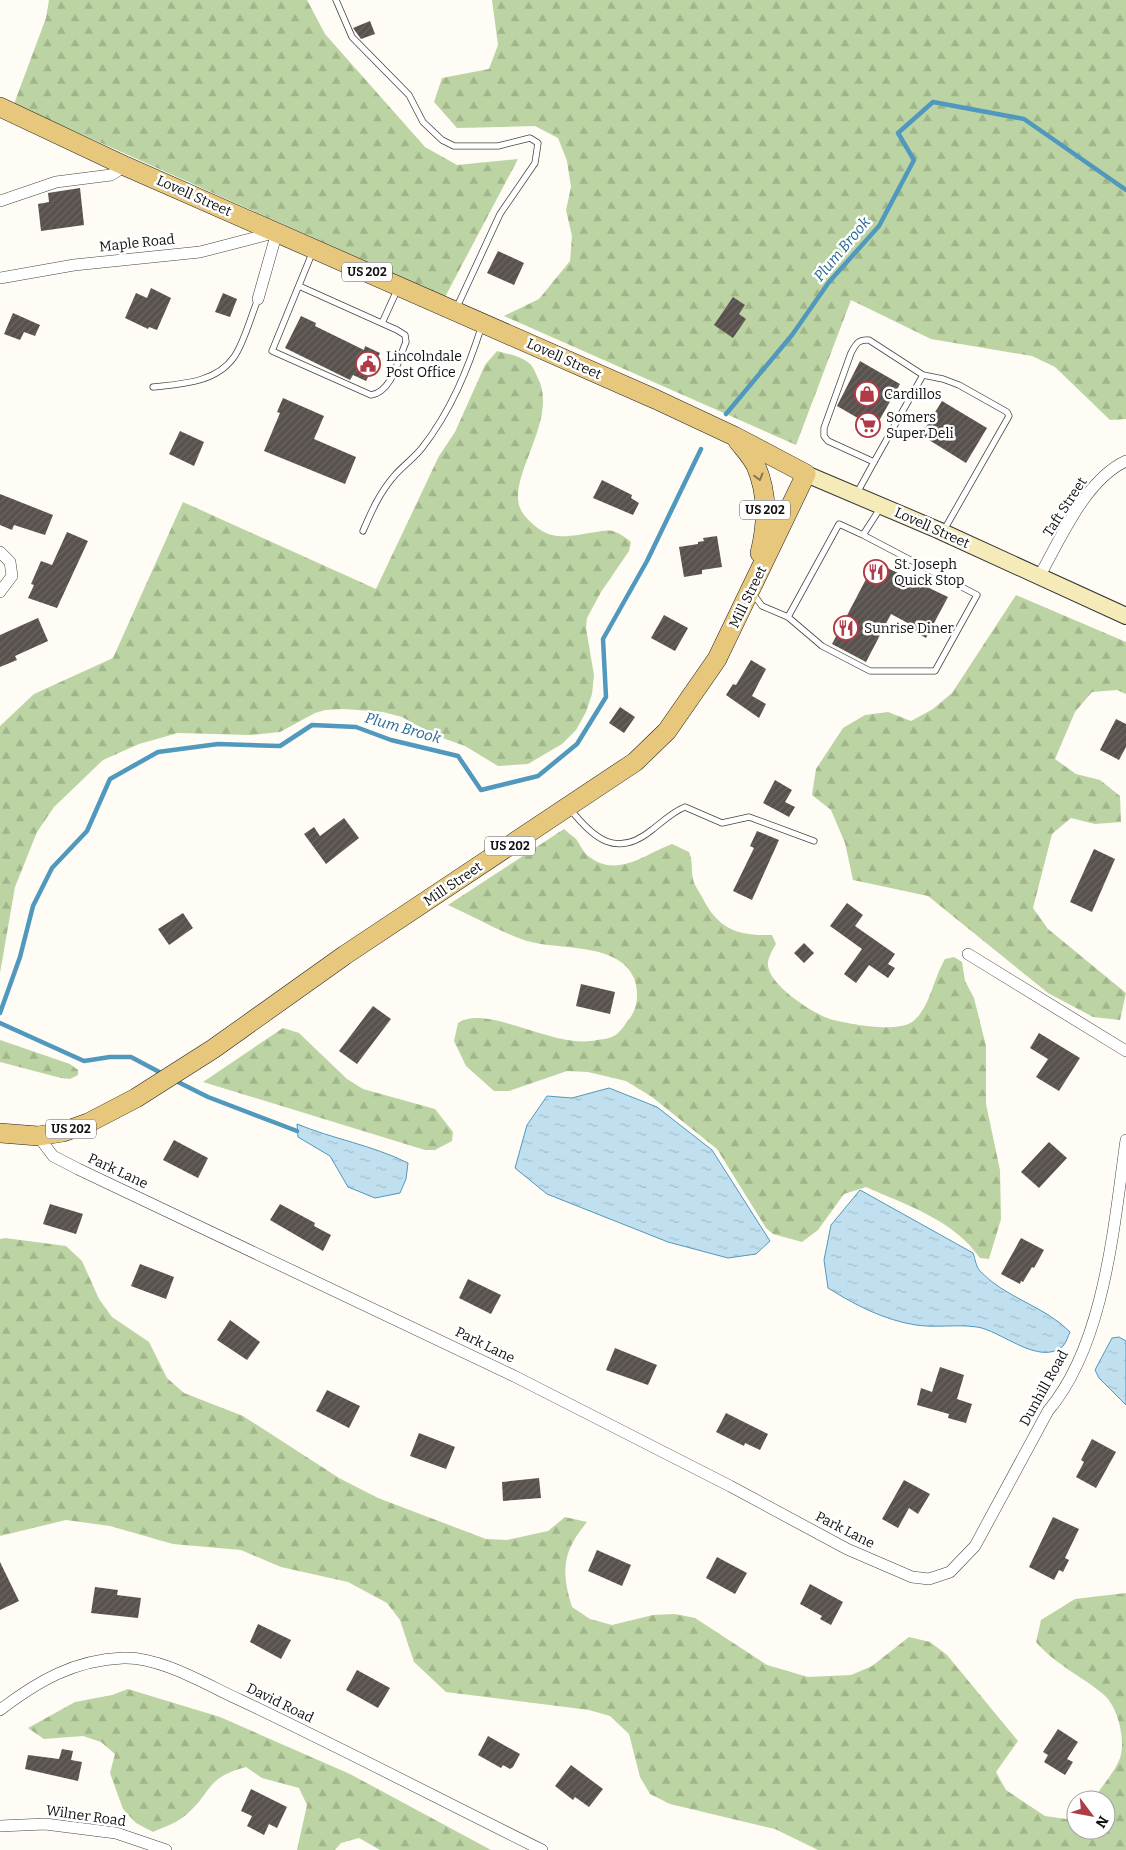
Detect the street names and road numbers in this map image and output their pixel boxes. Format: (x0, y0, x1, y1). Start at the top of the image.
street label: Lovell Street (154, 172, 234, 220)
street label: Maple Road (98, 231, 176, 255)
road number: US 202 (342, 262, 392, 282)
street label: Lovell Street (524, 335, 604, 383)
street label: Taft Street (1039, 474, 1091, 540)
road number: US 202 (740, 500, 790, 520)
street label: Lovell Street (892, 504, 972, 552)
street label: Mill Street (726, 563, 770, 631)
road number: US 202 (485, 836, 535, 856)
street label: Mill Street (420, 858, 486, 910)
road number: US 202 (46, 1120, 96, 1138)
street label: Park Lane (85, 1150, 151, 1192)
street label: Park Lane (452, 1323, 518, 1367)
street label: Dunhill Road (1016, 1347, 1072, 1429)
street label: Park Lane (813, 1508, 877, 1552)
street label: David Road (244, 1679, 316, 1727)
street label: Wilner Road (45, 1802, 127, 1830)

